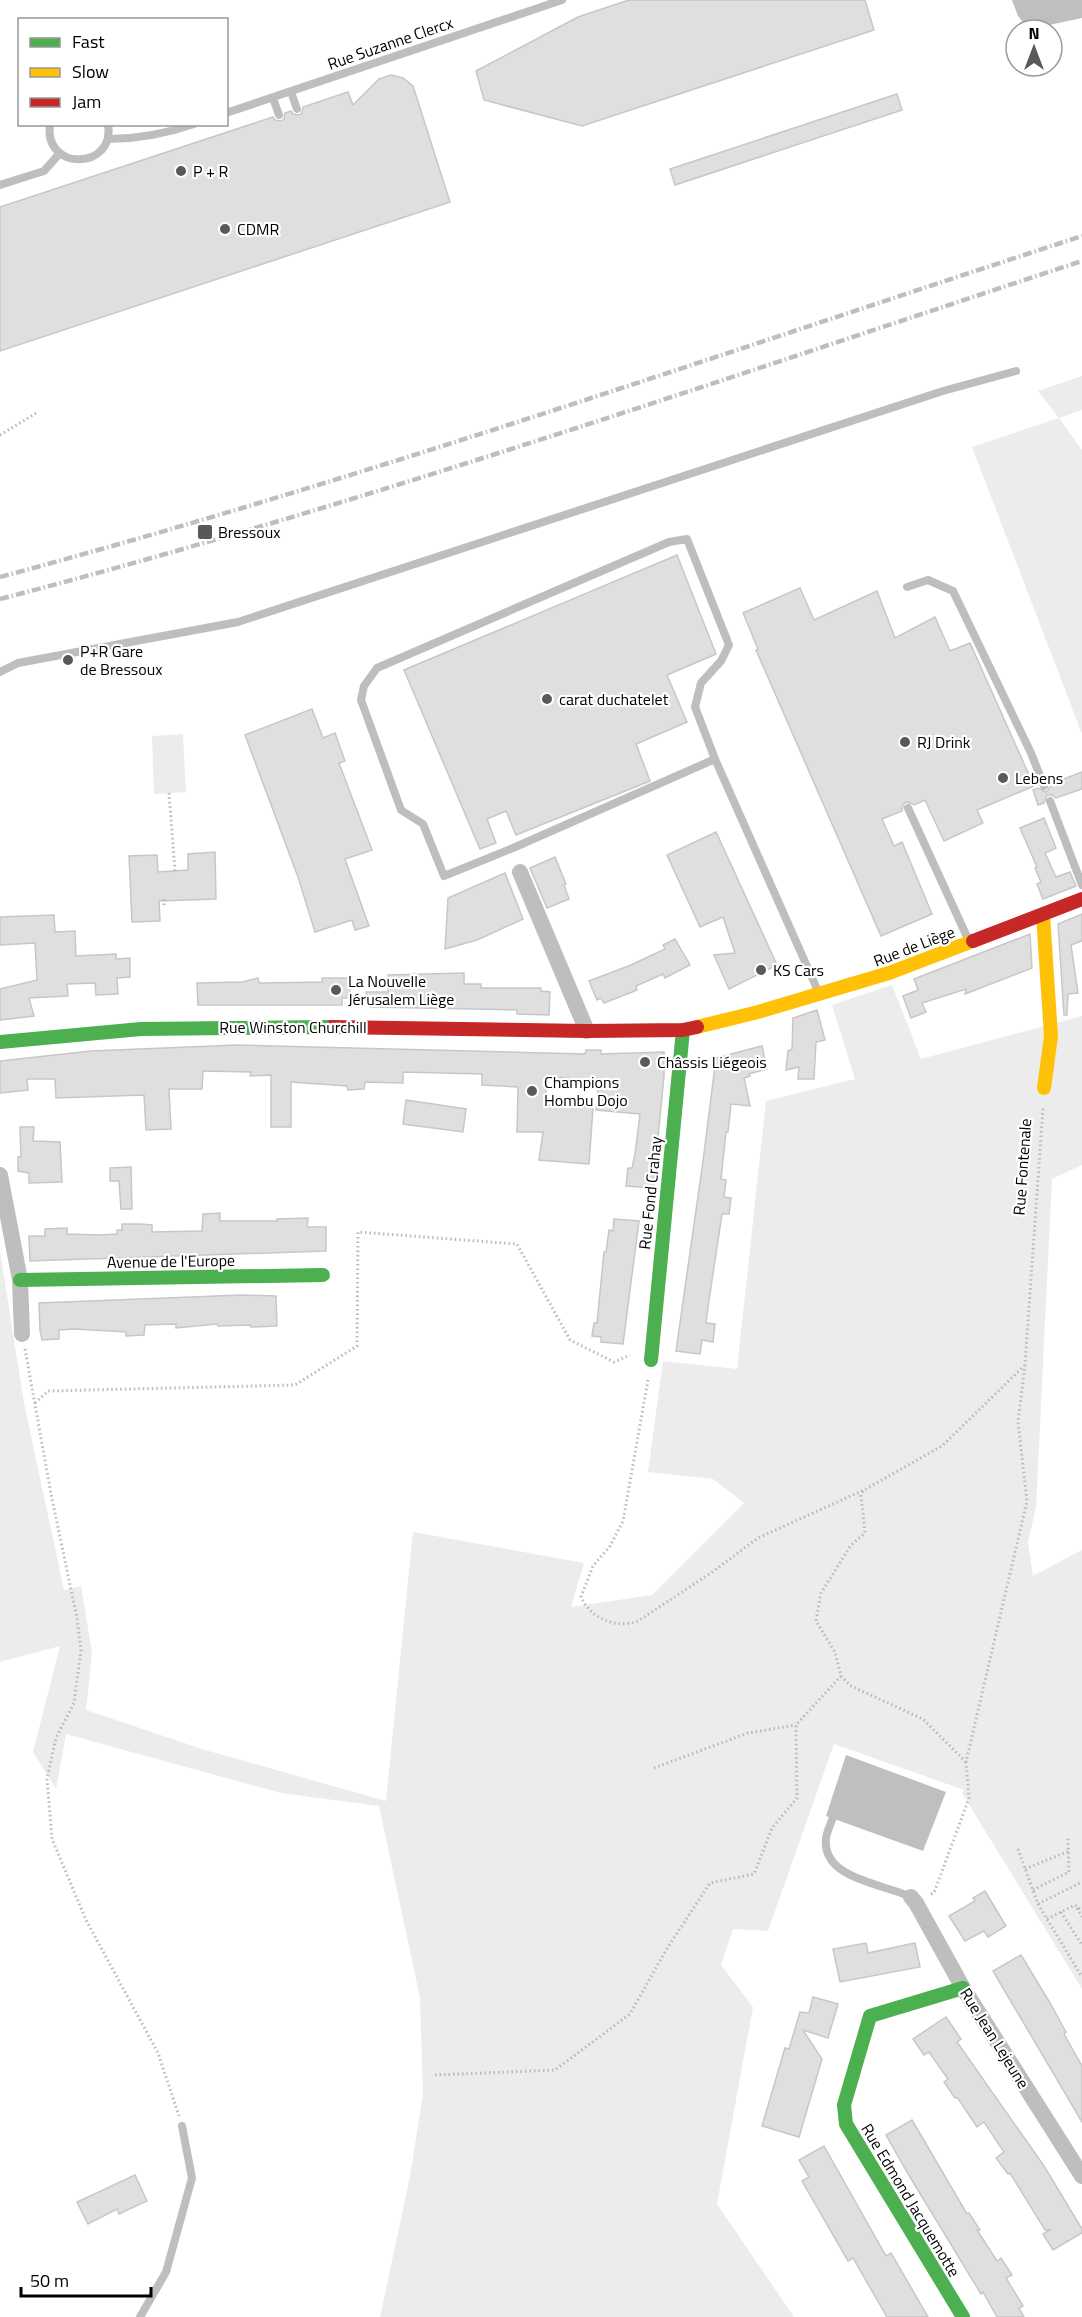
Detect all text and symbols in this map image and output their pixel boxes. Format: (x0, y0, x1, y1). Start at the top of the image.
street label: Rue Suzanne Clercx (324, 10, 456, 76)
legend (18, 18, 228, 126)
north arrow (1004, 18, 1064, 78)
text: N (1028, 21, 1040, 45)
text: Fast (72, 28, 105, 55)
text: Slow (72, 58, 109, 85)
text: Jam (72, 88, 101, 115)
place label: P + R (193, 159, 228, 183)
marker: P + R (174, 164, 188, 178)
place label: CDMR (237, 217, 279, 241)
marker: CDMR (218, 222, 232, 236)
place label: Bressoux (218, 520, 280, 544)
marker: Bressoux (196, 523, 214, 541)
place label: P+R Gare de Bressoux (80, 639, 162, 681)
marker: P+R Gare de Bressoux (61, 653, 75, 667)
place label: carat duchatelet (559, 687, 669, 711)
marker: carat duchatelet (540, 692, 554, 706)
place label: RJ Drink (917, 730, 971, 754)
marker: RJ Drink (898, 735, 912, 749)
place label: Lebens (1015, 766, 1063, 790)
marker: Lebens (996, 771, 1010, 785)
street label: Rue de Liège (870, 919, 958, 973)
place label: KS Cars (773, 958, 824, 982)
marker: KS Cars (754, 963, 768, 977)
place label: La Nouvelle Jérusalem Liège (348, 969, 454, 1011)
marker: La Nouvelle Jérusalem Liège (329, 983, 343, 997)
street label: Rue Winston Churchill (219, 1015, 367, 1039)
place label: Châssis Liégeois (657, 1050, 767, 1074)
marker: Châssis Liégeois (638, 1055, 652, 1069)
place label: Champions Hombu Dojo (544, 1070, 628, 1112)
marker: Champions Hombu Dojo (525, 1084, 539, 1098)
street label: Rue Fontenale (1007, 1118, 1037, 1216)
street label: Rue Fond Crahay (632, 1135, 668, 1251)
street label: Avenue de l'Europe (107, 1248, 235, 1274)
street label: Rue Jean Lejeune (954, 1983, 1036, 2093)
street label: Rue Edmond Jacquemotte (856, 2119, 966, 2281)
scale bar (21, 2260, 152, 2298)
text: 50 m (30, 2267, 69, 2294)

